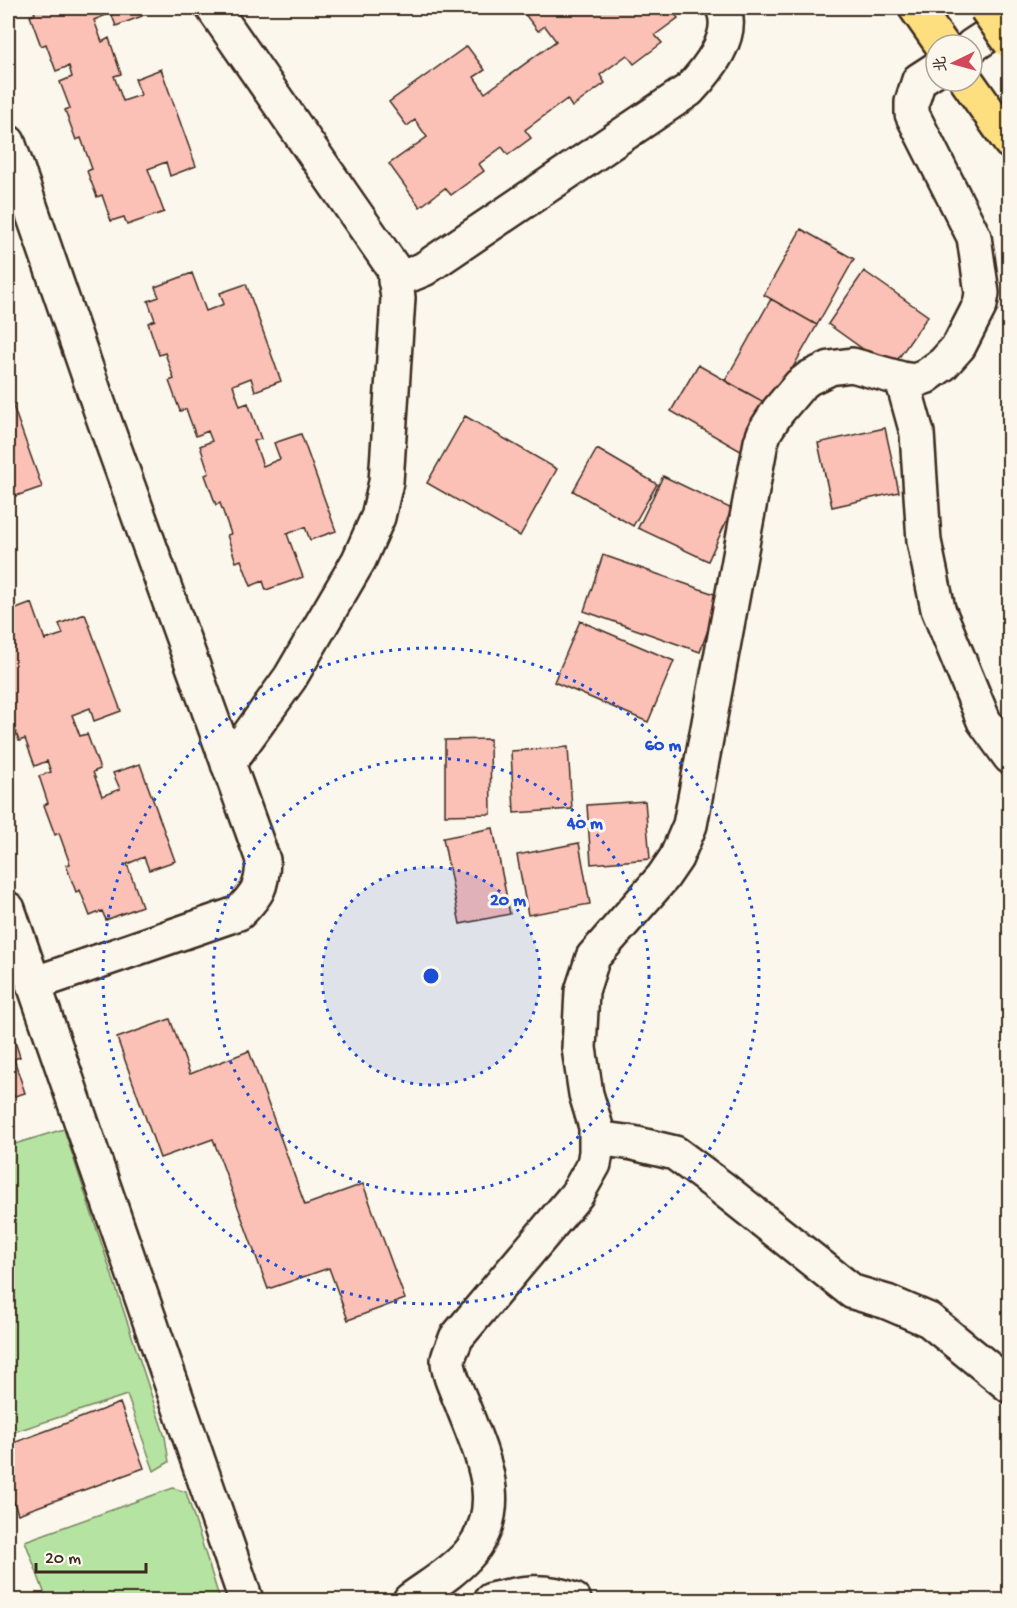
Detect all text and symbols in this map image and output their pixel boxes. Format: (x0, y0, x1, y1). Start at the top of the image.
north arrow (924, 33, 984, 93)
text: 北 (931, 55, 953, 73)
text: 60 m (645, 736, 681, 757)
text: 40 m (566, 814, 603, 835)
text: 20 m (490, 891, 526, 912)
centre of rings (421, 966, 441, 986)
scale bar (36, 1536, 146, 1574)
text: 20 m (45, 1549, 81, 1570)

